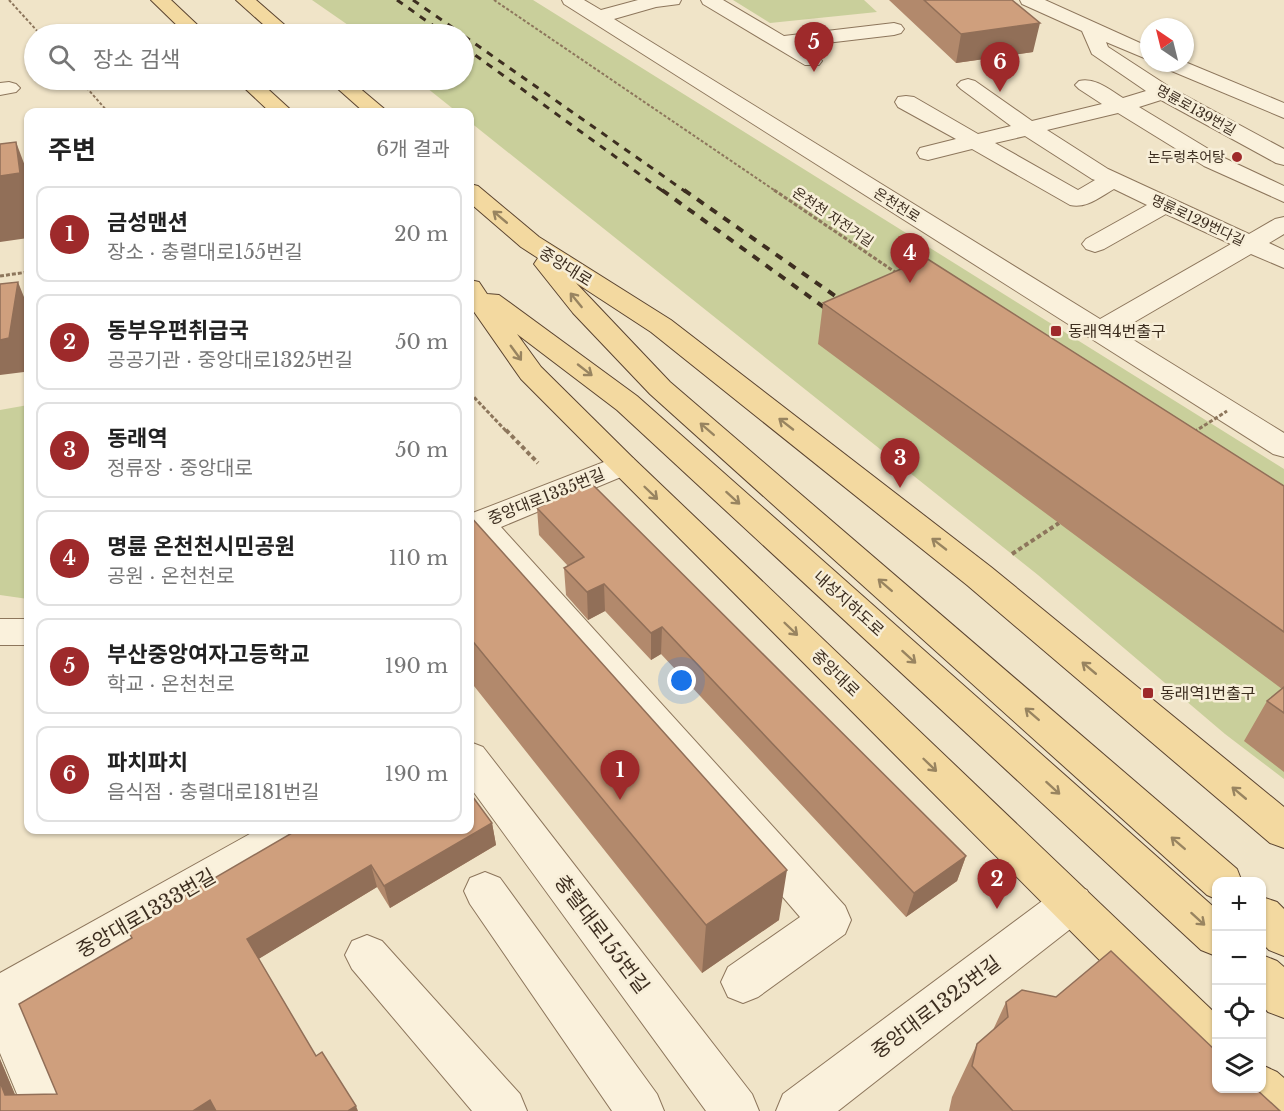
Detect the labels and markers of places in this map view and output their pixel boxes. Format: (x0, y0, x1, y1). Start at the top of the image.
pin: 5 (794, 22, 834, 72)
pin: 6 (980, 42, 1020, 92)
place label: 논두렁추어탕 (1148, 148, 1225, 166)
marker: 논두렁추어탕 (1230, 150, 1244, 164)
pin: 4 (890, 234, 930, 283)
place label: 동래역4번출구 (1068, 321, 1166, 341)
marker: 동래역4번출구 (1049, 324, 1063, 338)
pin: 3 (880, 438, 920, 488)
place label: 동래역1번출구 (1160, 683, 1255, 703)
marker: 동래역1번출구 (1141, 686, 1155, 700)
pin: 1 (600, 750, 640, 800)
pin: 2 (978, 860, 1016, 909)

